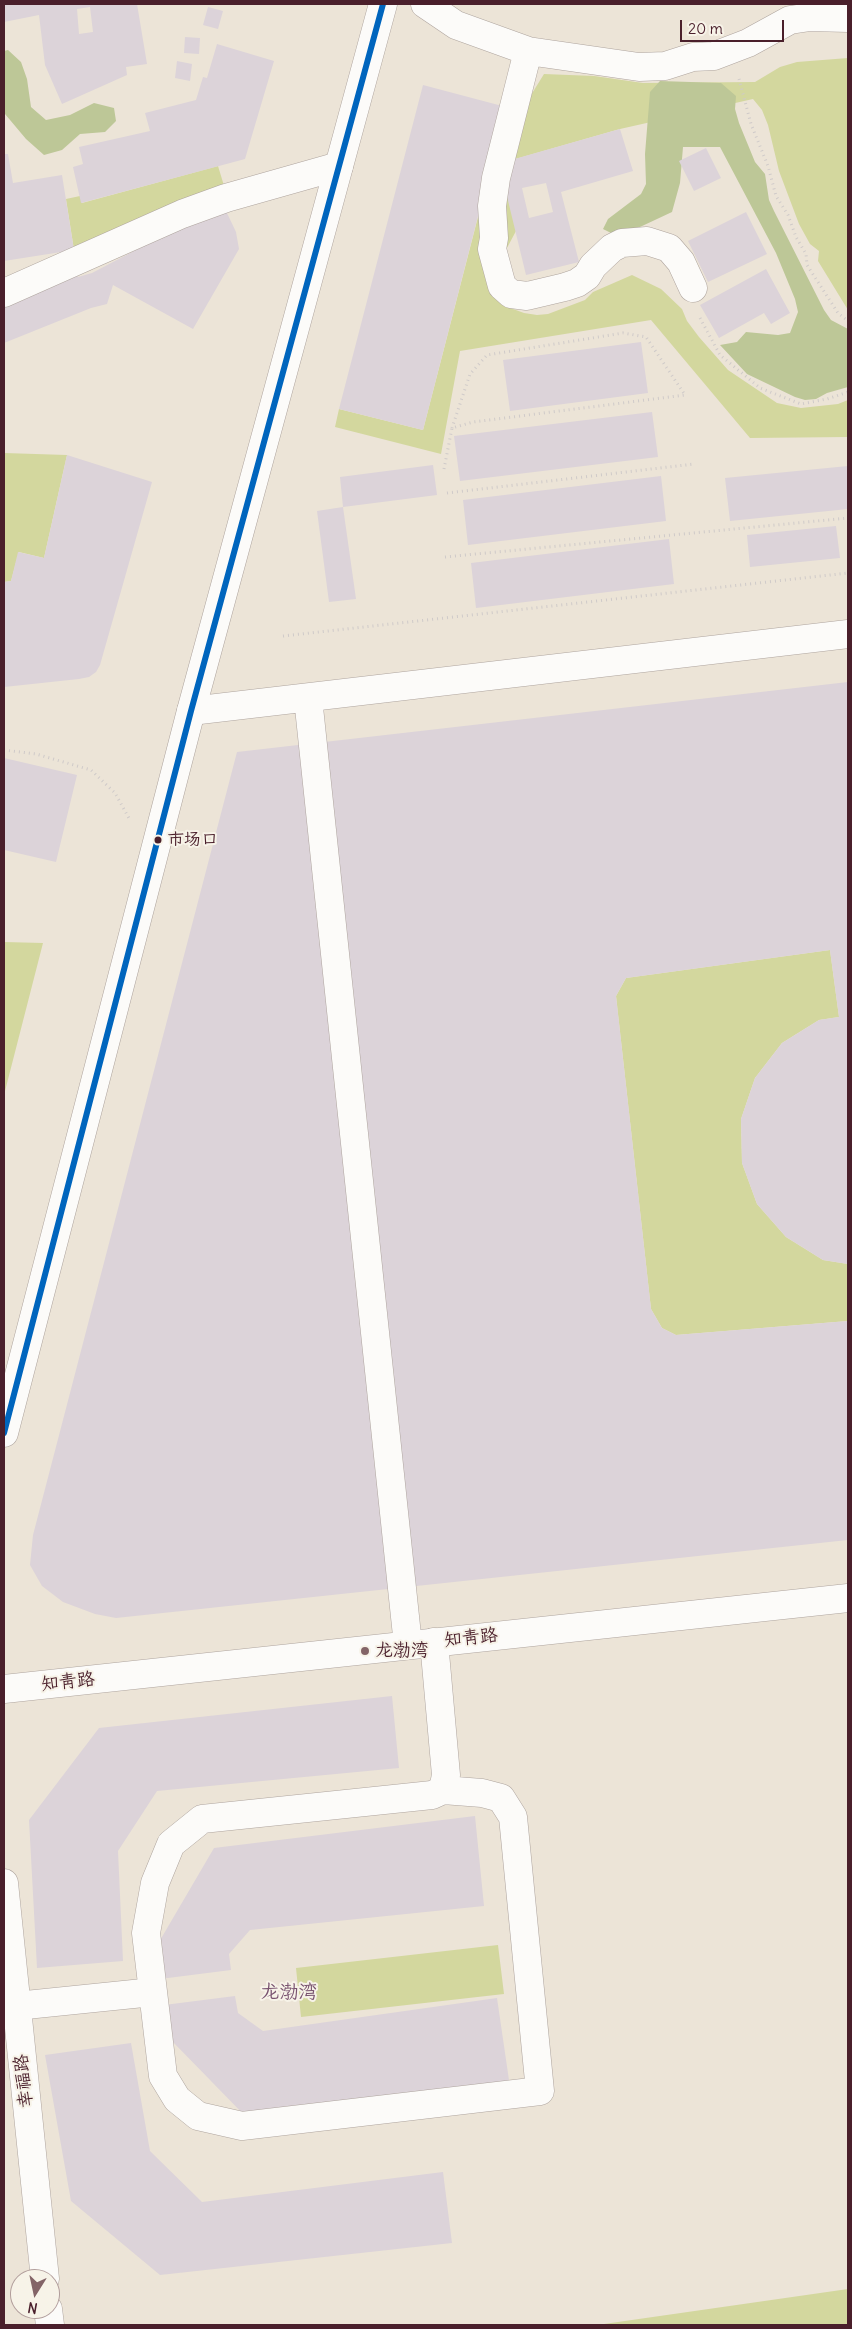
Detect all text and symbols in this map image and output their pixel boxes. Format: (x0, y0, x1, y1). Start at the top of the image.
scale bar (682, 10, 786, 42)
text: 20 m (688, 19, 723, 38)
place label: 市场口 (167, 830, 218, 850)
marker: 市场口 (153, 835, 163, 845)
street label: 知青路 (443, 1624, 499, 1652)
place label: 龙渤湾 (375, 1640, 429, 1662)
marker: 龙渤湾 (359, 1645, 371, 1657)
street label: 知青路 (40, 1668, 96, 1696)
district label: 龙渤湾 (261, 1982, 317, 2004)
street label: 幸福路 (10, 2053, 38, 2109)
north arrow (10, 2269, 60, 2319)
text: N (26, 2298, 39, 2317)

